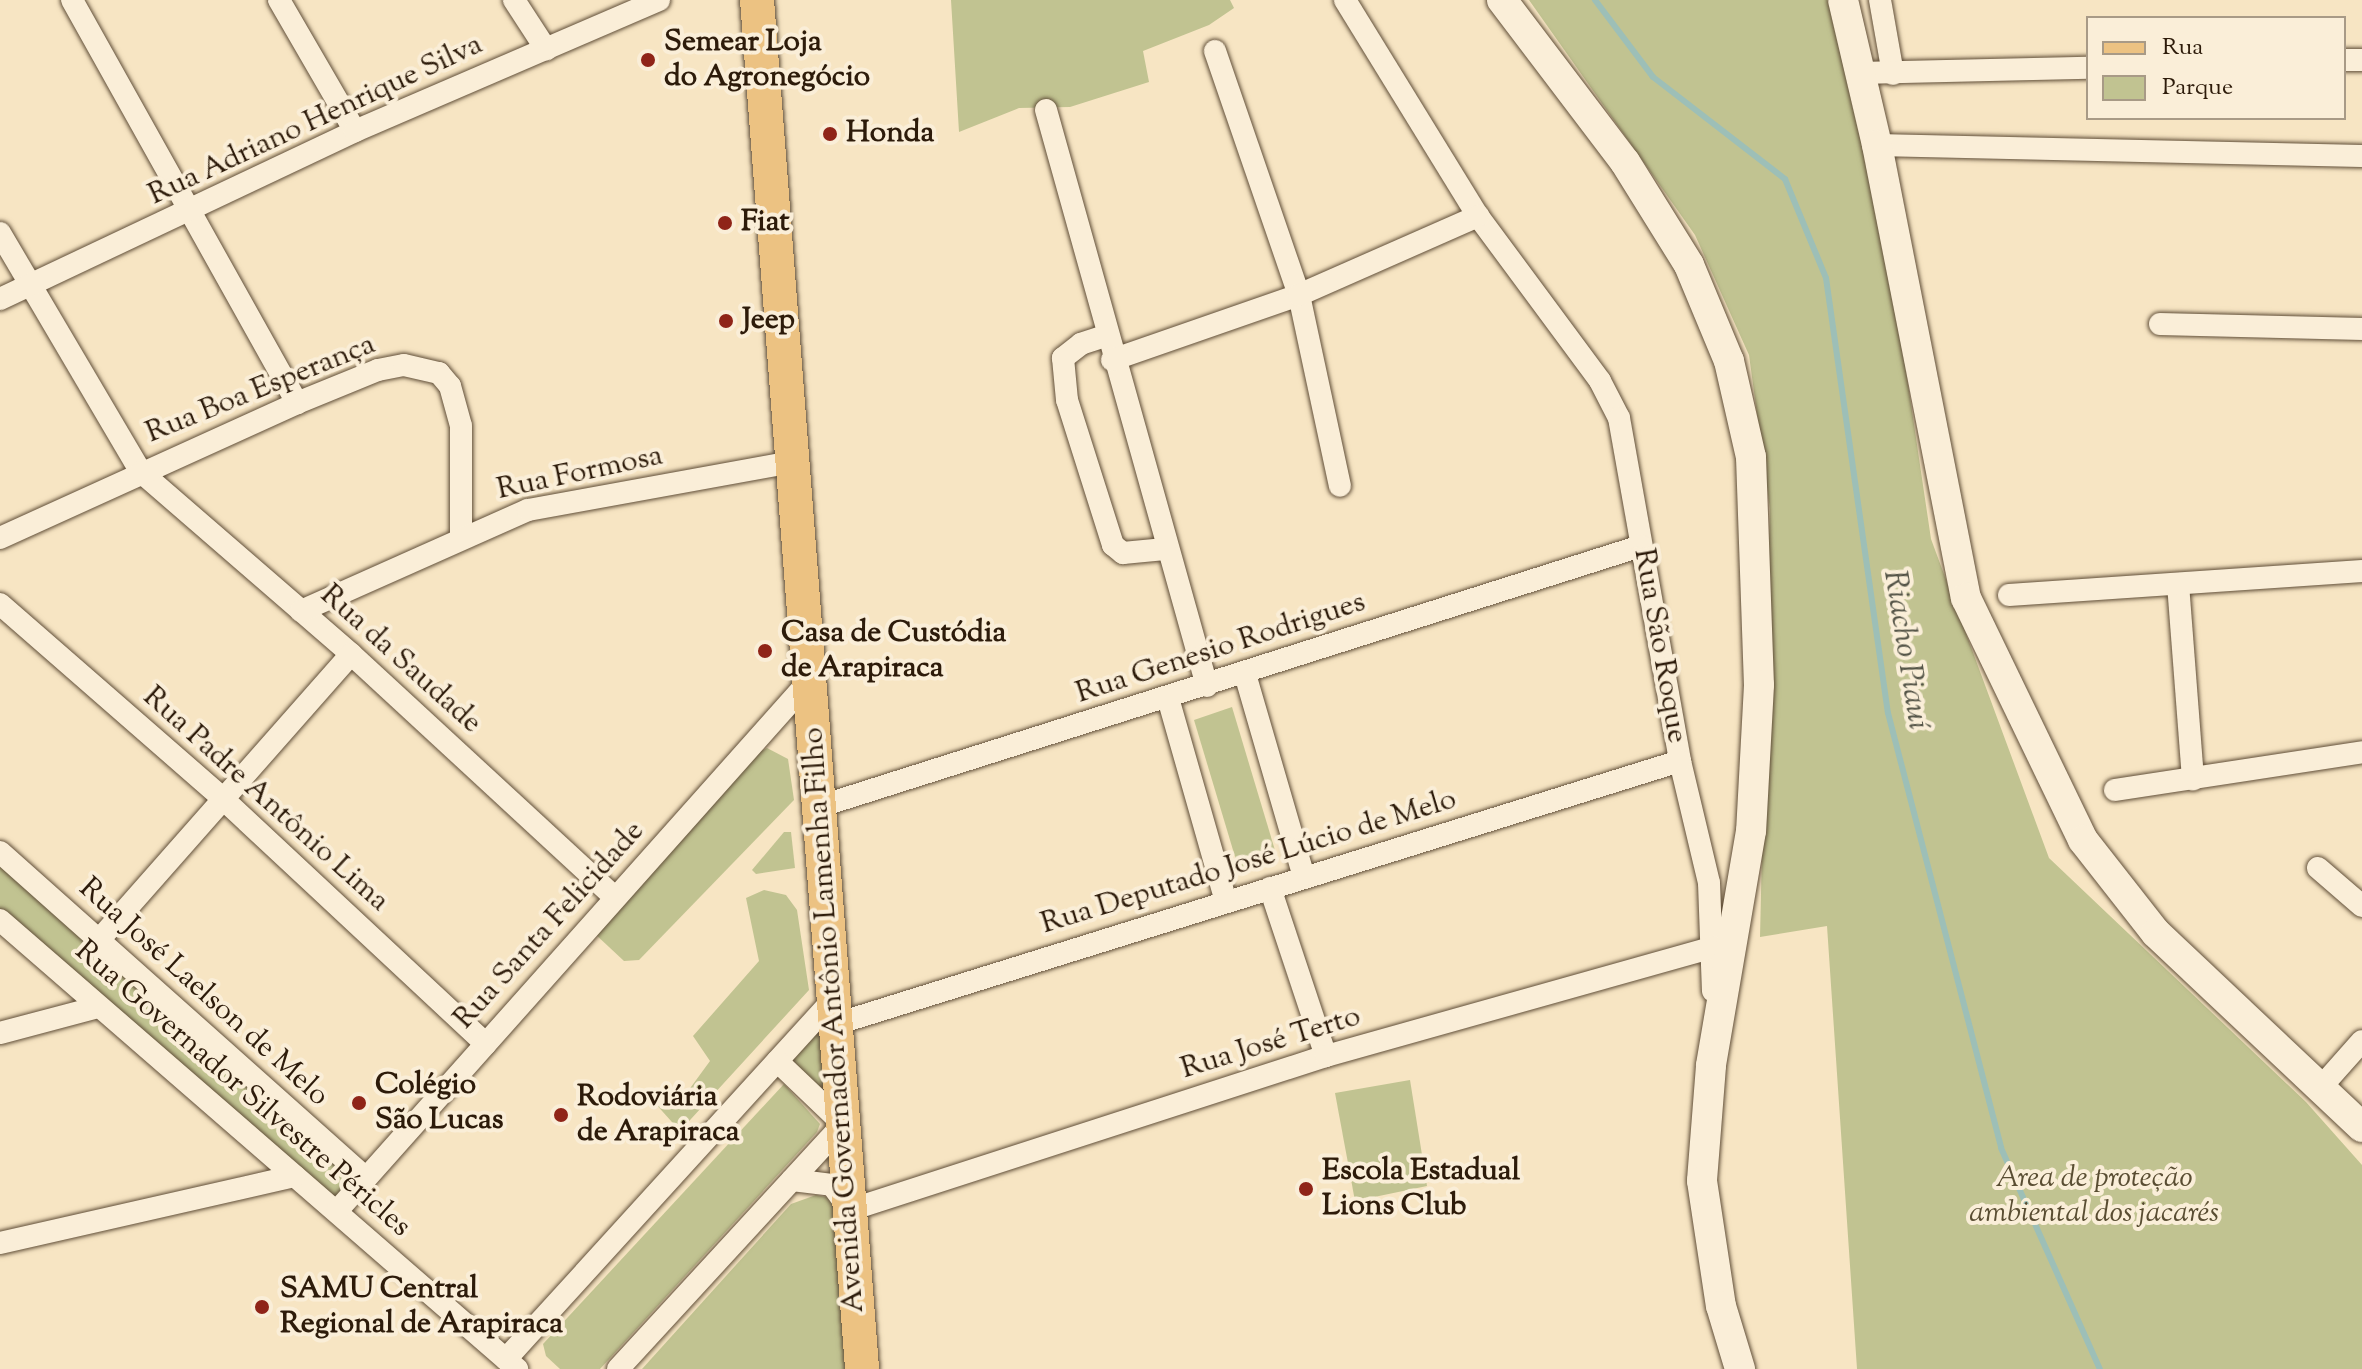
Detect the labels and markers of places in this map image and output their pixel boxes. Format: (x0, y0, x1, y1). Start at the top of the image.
place label: Semear Loja do Agronegócio (664, 25, 870, 96)
marker: Semear Loja do Agronegócio (639, 51, 657, 69)
place label: Honda (846, 116, 934, 152)
marker: Honda (821, 125, 839, 143)
place label: Fiat (741, 205, 789, 241)
marker: Fiat (716, 214, 734, 232)
place label: Jeep (742, 303, 795, 339)
marker: Jeep (717, 312, 735, 330)
place label: Casa de Custódia de Arapiraca (781, 616, 1006, 686)
marker: Casa de Custódia de Arapiraca (756, 642, 774, 660)
place label: Colégio São Lucas (375, 1068, 504, 1138)
place label: Rodoviária de Arapiraca (577, 1080, 740, 1150)
marker: Colégio São Lucas (350, 1094, 368, 1112)
marker: Rodoviária de Arapiraca (552, 1106, 570, 1124)
place label: Escola Estadual Lions Club (1322, 1154, 1520, 1224)
marker: Escola Estadual Lions Club (1297, 1180, 1315, 1198)
place label: SAMU Central Regional de Arapiraca (280, 1272, 563, 1342)
marker: SAMU Central Regional de Arapiraca (251, 1296, 273, 1318)

